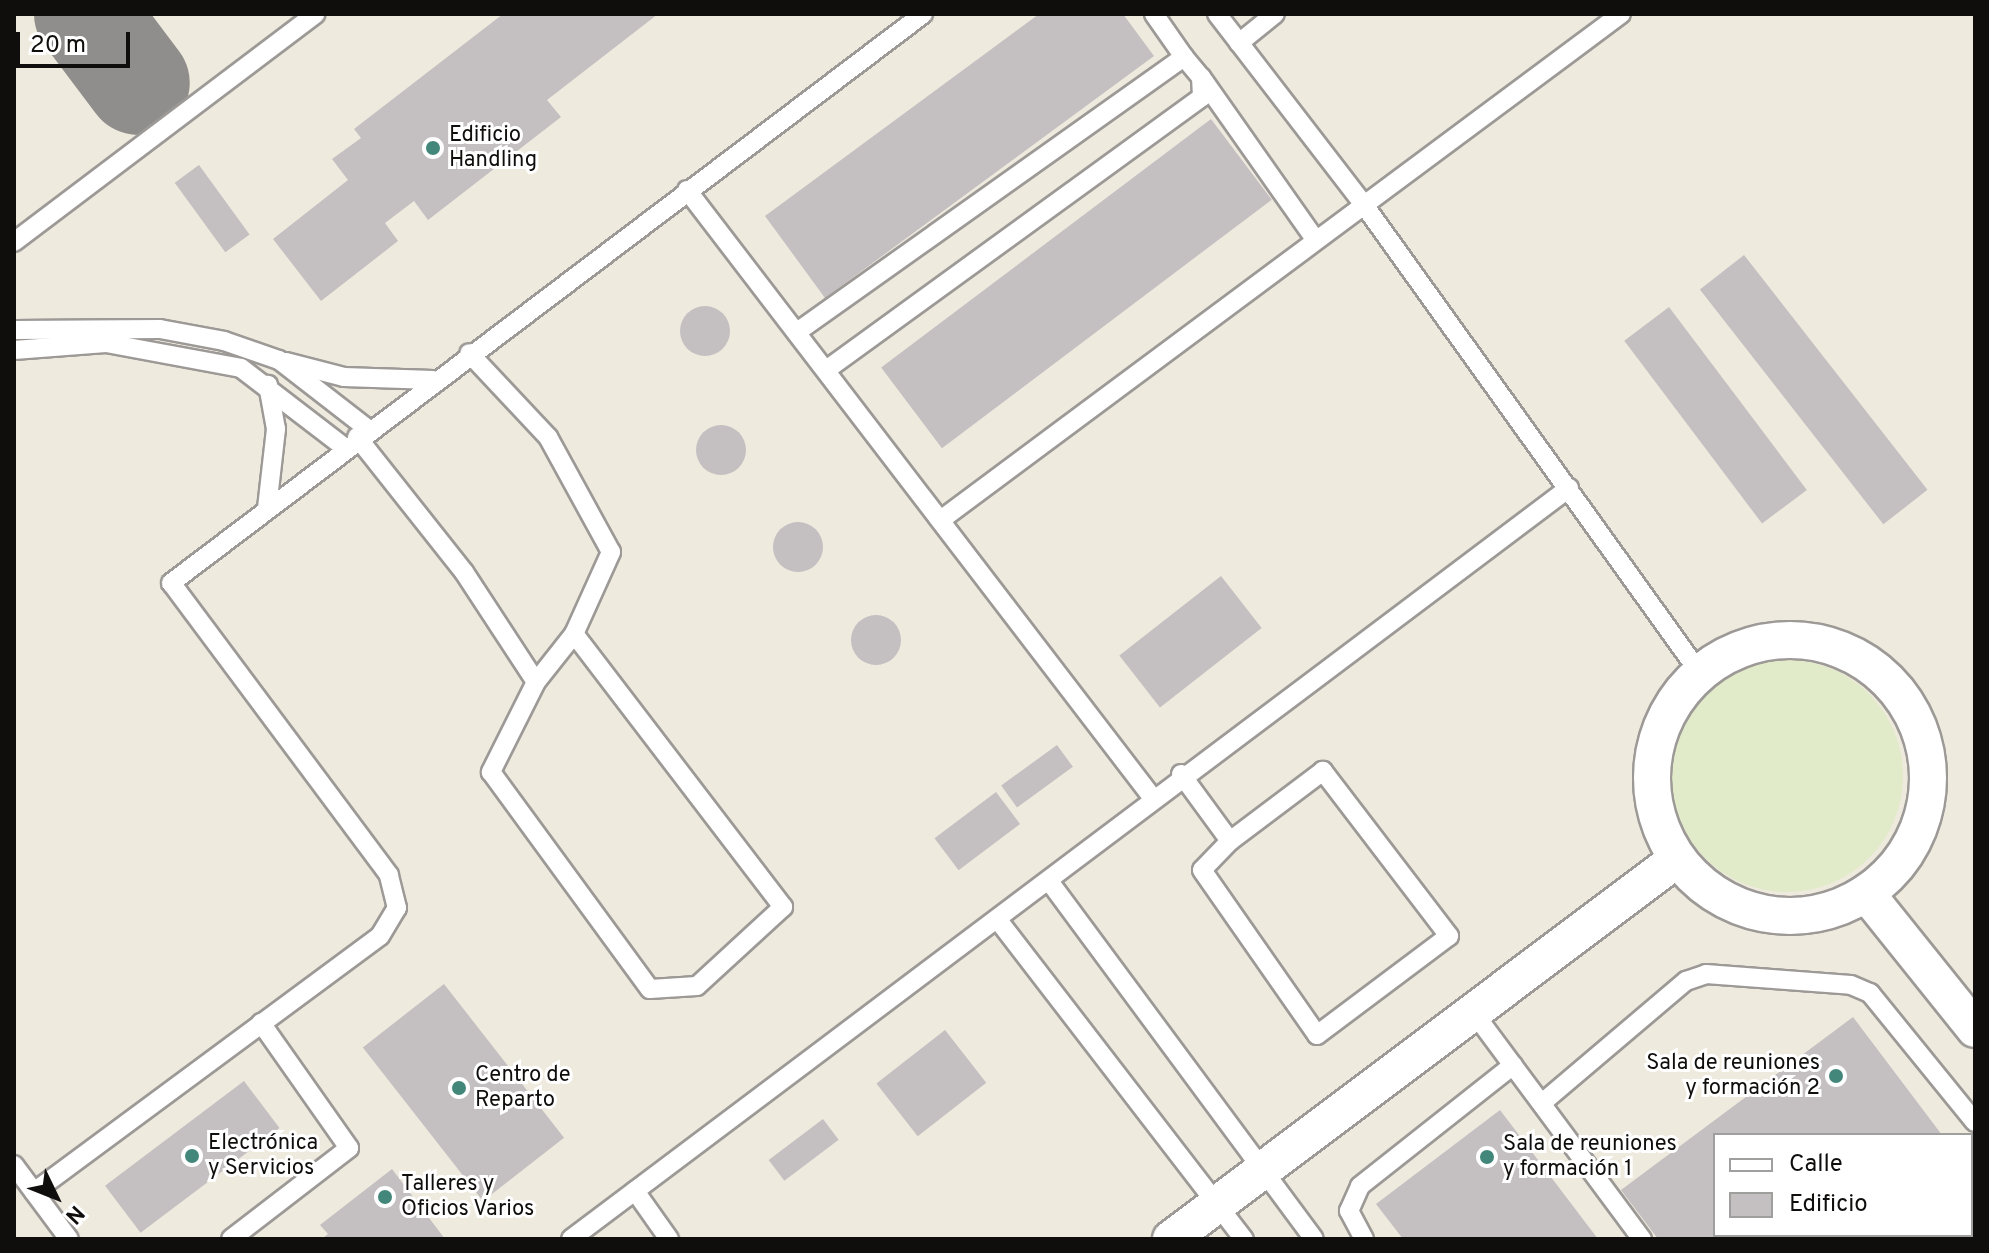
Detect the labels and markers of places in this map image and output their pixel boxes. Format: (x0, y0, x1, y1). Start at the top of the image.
place label: Edificio Handling (449, 122, 537, 174)
marker: Edificio Handling (424, 139, 442, 157)
place label: Sala de reuniones y formación 2 (1646, 1050, 1820, 1102)
place label: Centro de Reparto (475, 1062, 571, 1114)
marker: Sala de reuniones y formación 2 (1827, 1067, 1845, 1085)
marker: Centro de Reparto (450, 1079, 468, 1097)
place label: Electrónica y Servicios (208, 1130, 318, 1182)
place label: Sala de reuniones y formación 1 (1503, 1131, 1677, 1182)
marker: Electrónica y Servicios (183, 1147, 201, 1165)
marker: Sala de reuniones y formación 1 (1478, 1148, 1496, 1166)
place label: Talleres y Oficios Varios (401, 1171, 535, 1222)
marker: Talleres y Oficios Varios (376, 1188, 394, 1206)

